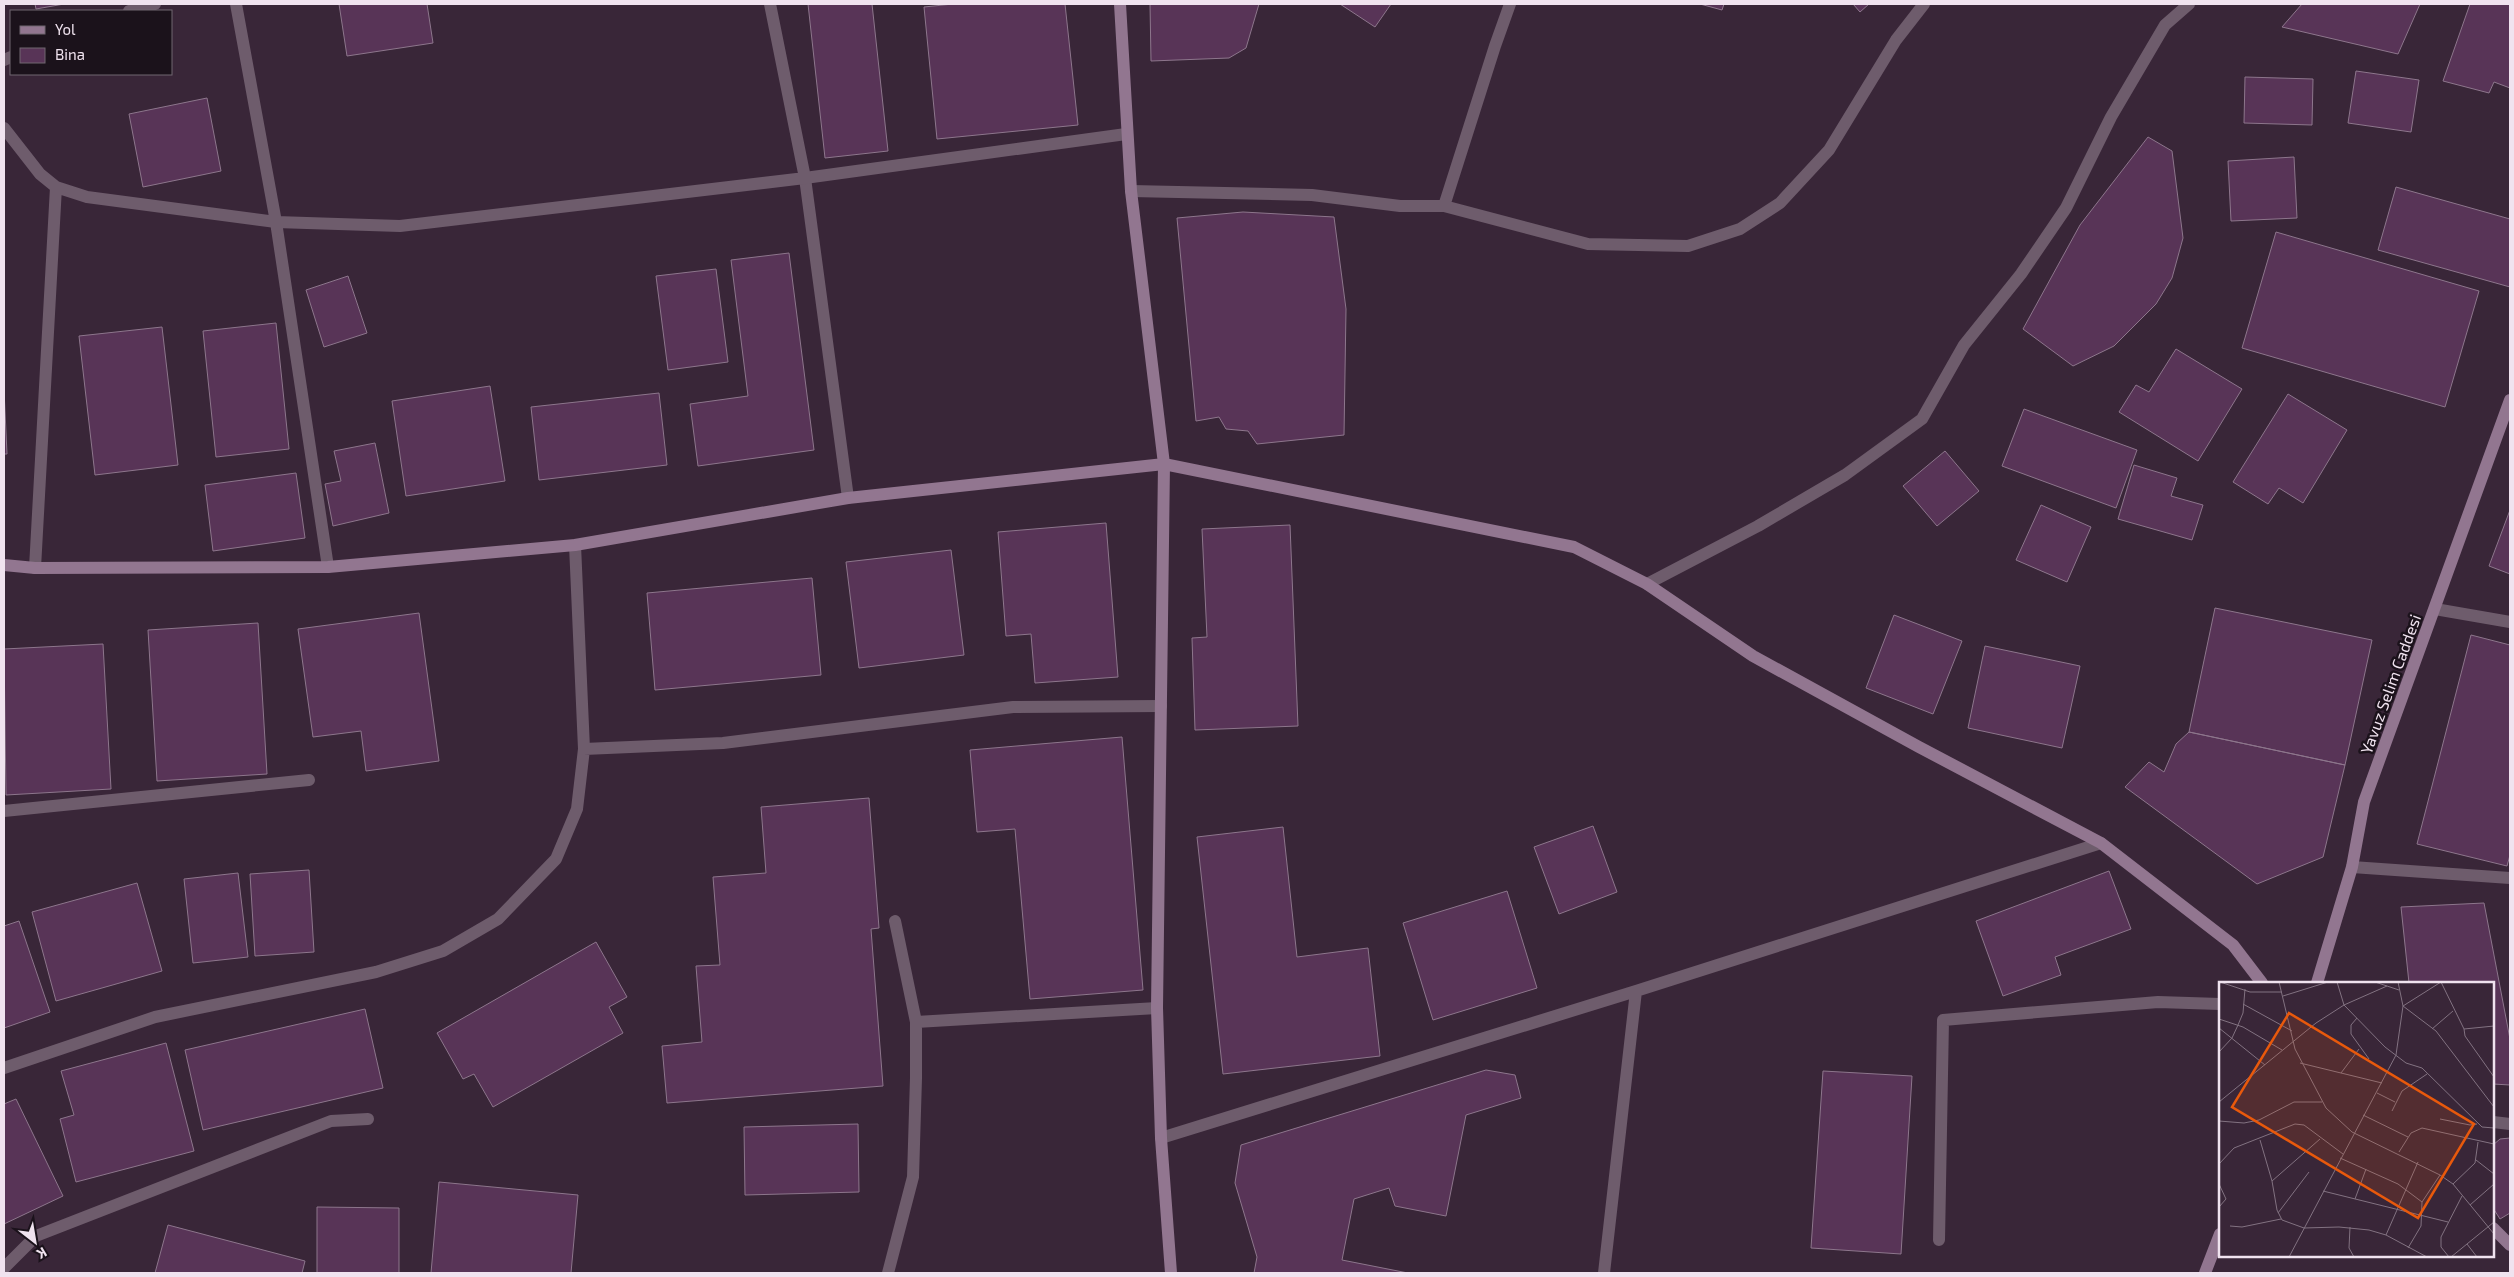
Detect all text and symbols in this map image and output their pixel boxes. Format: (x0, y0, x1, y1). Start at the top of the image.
legend (10, 10, 172, 75)
text: Yol (55, 20, 76, 38)
text: Bina (55, 45, 85, 63)
street label: Yavuz Selim Caddesi (2356, 612, 2424, 756)
inset map (2219, 982, 2494, 1257)
north arrow (10, 1217, 60, 1267)
text: K (34, 1244, 50, 1263)

